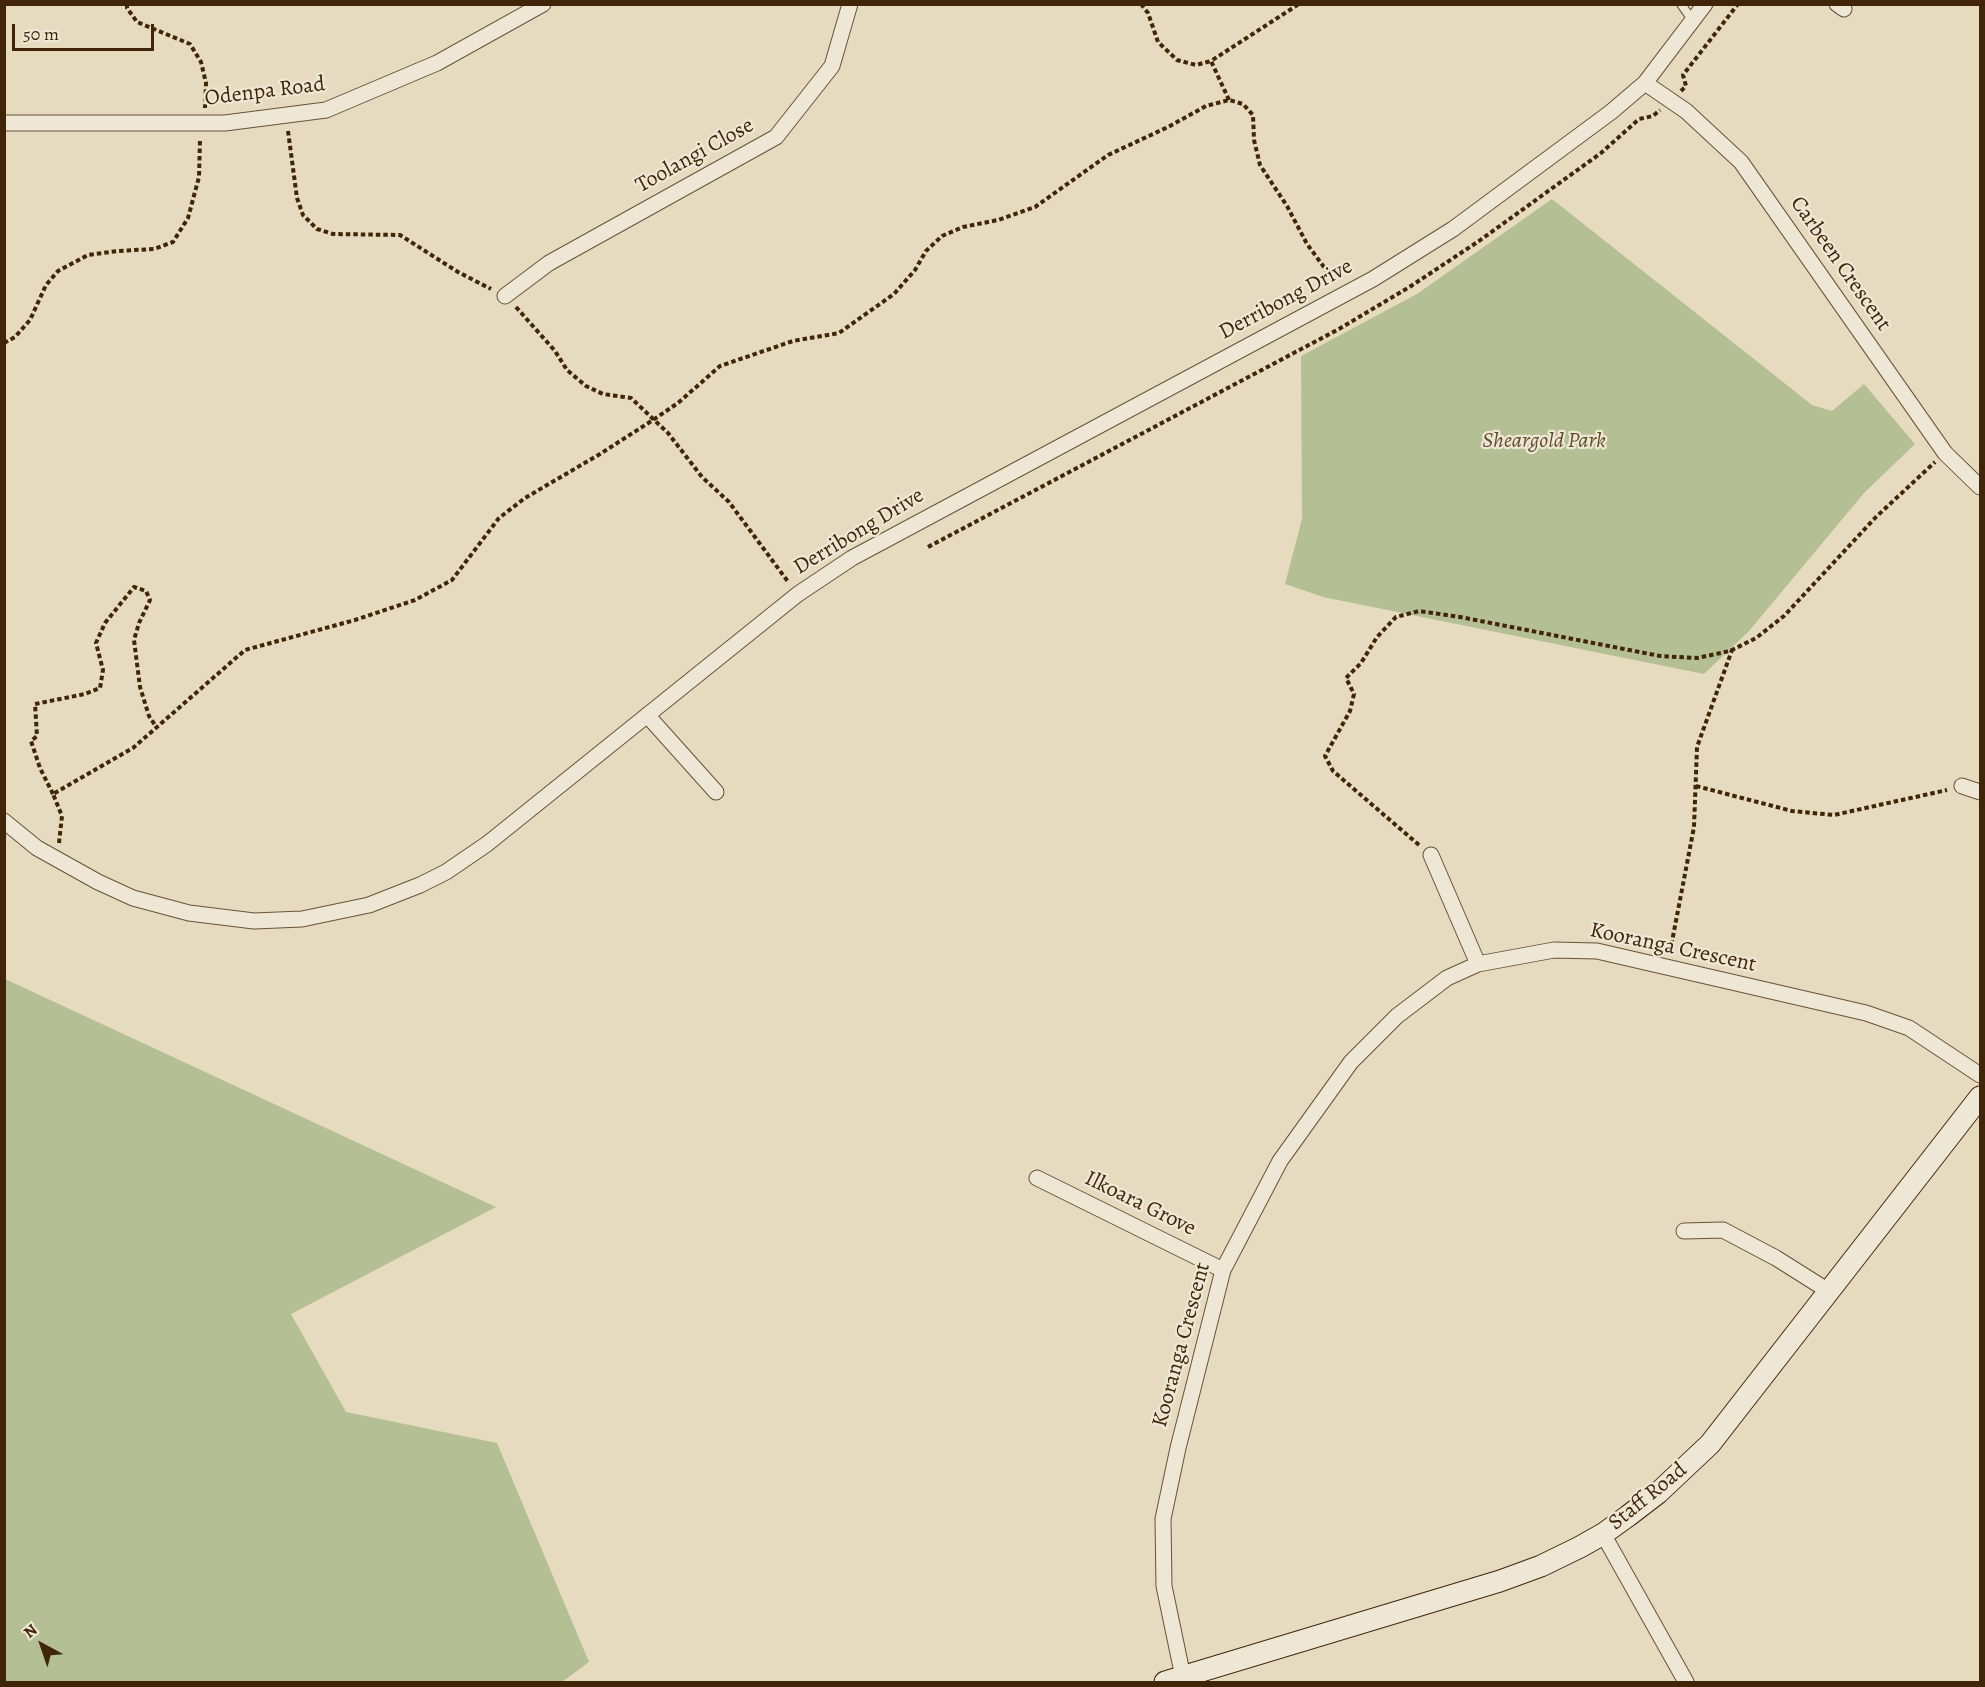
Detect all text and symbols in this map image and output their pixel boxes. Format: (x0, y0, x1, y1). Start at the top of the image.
scale bar (15, 12, 158, 50)
text: 50 m (23, 22, 59, 46)
street label: Odenpa Road (203, 72, 327, 112)
street label: Toolangi Close (631, 113, 759, 199)
street label: Carbeen Crescent (1784, 192, 1896, 336)
street label: Derribong Drive (1215, 254, 1357, 346)
park label: Sheargold Park (1482, 429, 1606, 455)
street label: Derribong Drive (789, 483, 929, 581)
street label: Kooranga Crescent (1587, 917, 1759, 979)
street label: Ilkoara Grove (1080, 1166, 1200, 1242)
street label: Kooranga Crescent (1147, 1260, 1217, 1430)
street label: Staff Road (1603, 1457, 1693, 1537)
north arrow (12, 1615, 72, 1675)
text: N (19, 1619, 42, 1643)

